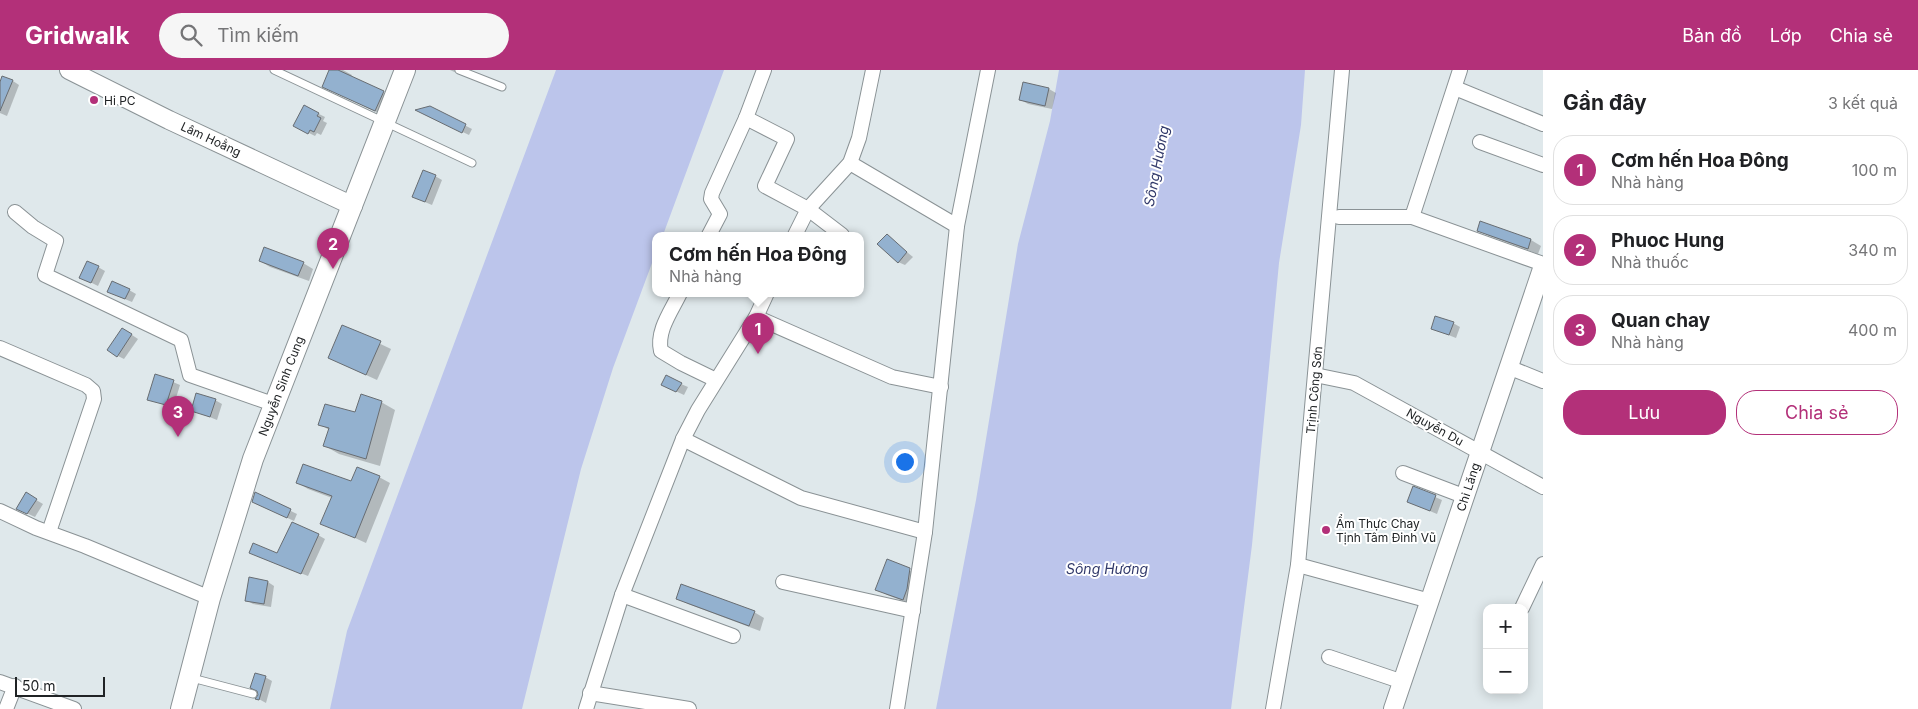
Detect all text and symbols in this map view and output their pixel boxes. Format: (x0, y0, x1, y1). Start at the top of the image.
search box (159, 13, 509, 58)
text: Gridwalk (25, 21, 129, 50)
icon: search (177, 21, 205, 49)
text: Tìm kiếm (217, 24, 299, 47)
text: Bản đồ (1682, 25, 1742, 46)
text: Lớp (1770, 25, 1802, 46)
text: Chia sẻ (1830, 25, 1893, 46)
text: Gần đây (1563, 90, 1647, 115)
place label: Hi PC (104, 93, 136, 108)
text: 3 kết quả (1828, 93, 1898, 113)
marker: Hi PC (88, 94, 100, 106)
street label: Lâm Hoằng (178, 119, 244, 159)
water label: Sông Hương (1140, 124, 1172, 208)
text: Cơm hến Hoa Đông (1611, 149, 1789, 172)
text: 1 (1577, 160, 1583, 180)
text: 100 m (1852, 160, 1897, 180)
text: Nhà hàng (1611, 172, 1684, 192)
pin: 2 (317, 228, 349, 269)
text: Phuoc Hung (1611, 229, 1724, 252)
popup (652, 232, 864, 297)
text: 2 (1575, 240, 1585, 260)
text: 340 m (1848, 240, 1897, 260)
text: Cơm hến Hoa Đông (669, 243, 847, 266)
text: Nhà thuốc (1611, 252, 1689, 272)
text: Nhà hàng (669, 266, 742, 286)
text: Quan chay (1611, 309, 1710, 332)
pin: 1 (742, 313, 774, 354)
text: 3 (1575, 320, 1585, 340)
text: 400 m (1848, 320, 1897, 340)
text: Nhà hàng (1611, 332, 1684, 352)
street label: Nguyễn Sinh Cung (255, 334, 307, 438)
street label: Trịnh Công Sơn (1303, 346, 1325, 434)
button: Lưu (1563, 390, 1726, 435)
button: Chia sẻ (1736, 390, 1898, 435)
pin: 3 (162, 396, 194, 437)
street label: Nguyễn Du (1404, 405, 1466, 449)
your location (892, 449, 918, 475)
street label: Chi Lăng (1453, 461, 1483, 513)
place label: Ẩm Thực Chay Tịnh Tâm Đinh Vũ (1336, 514, 1436, 545)
marker: Ẩm Thực Chay Tịnh Tâm Đinh Vũ (1320, 524, 1332, 536)
water label: Sông Hương (1066, 560, 1148, 577)
map controls (1483, 604, 1528, 694)
button: + (1483, 604, 1528, 649)
button: − (1483, 649, 1528, 694)
scale bar (15, 674, 105, 697)
text: 50 m (22, 677, 56, 694)

